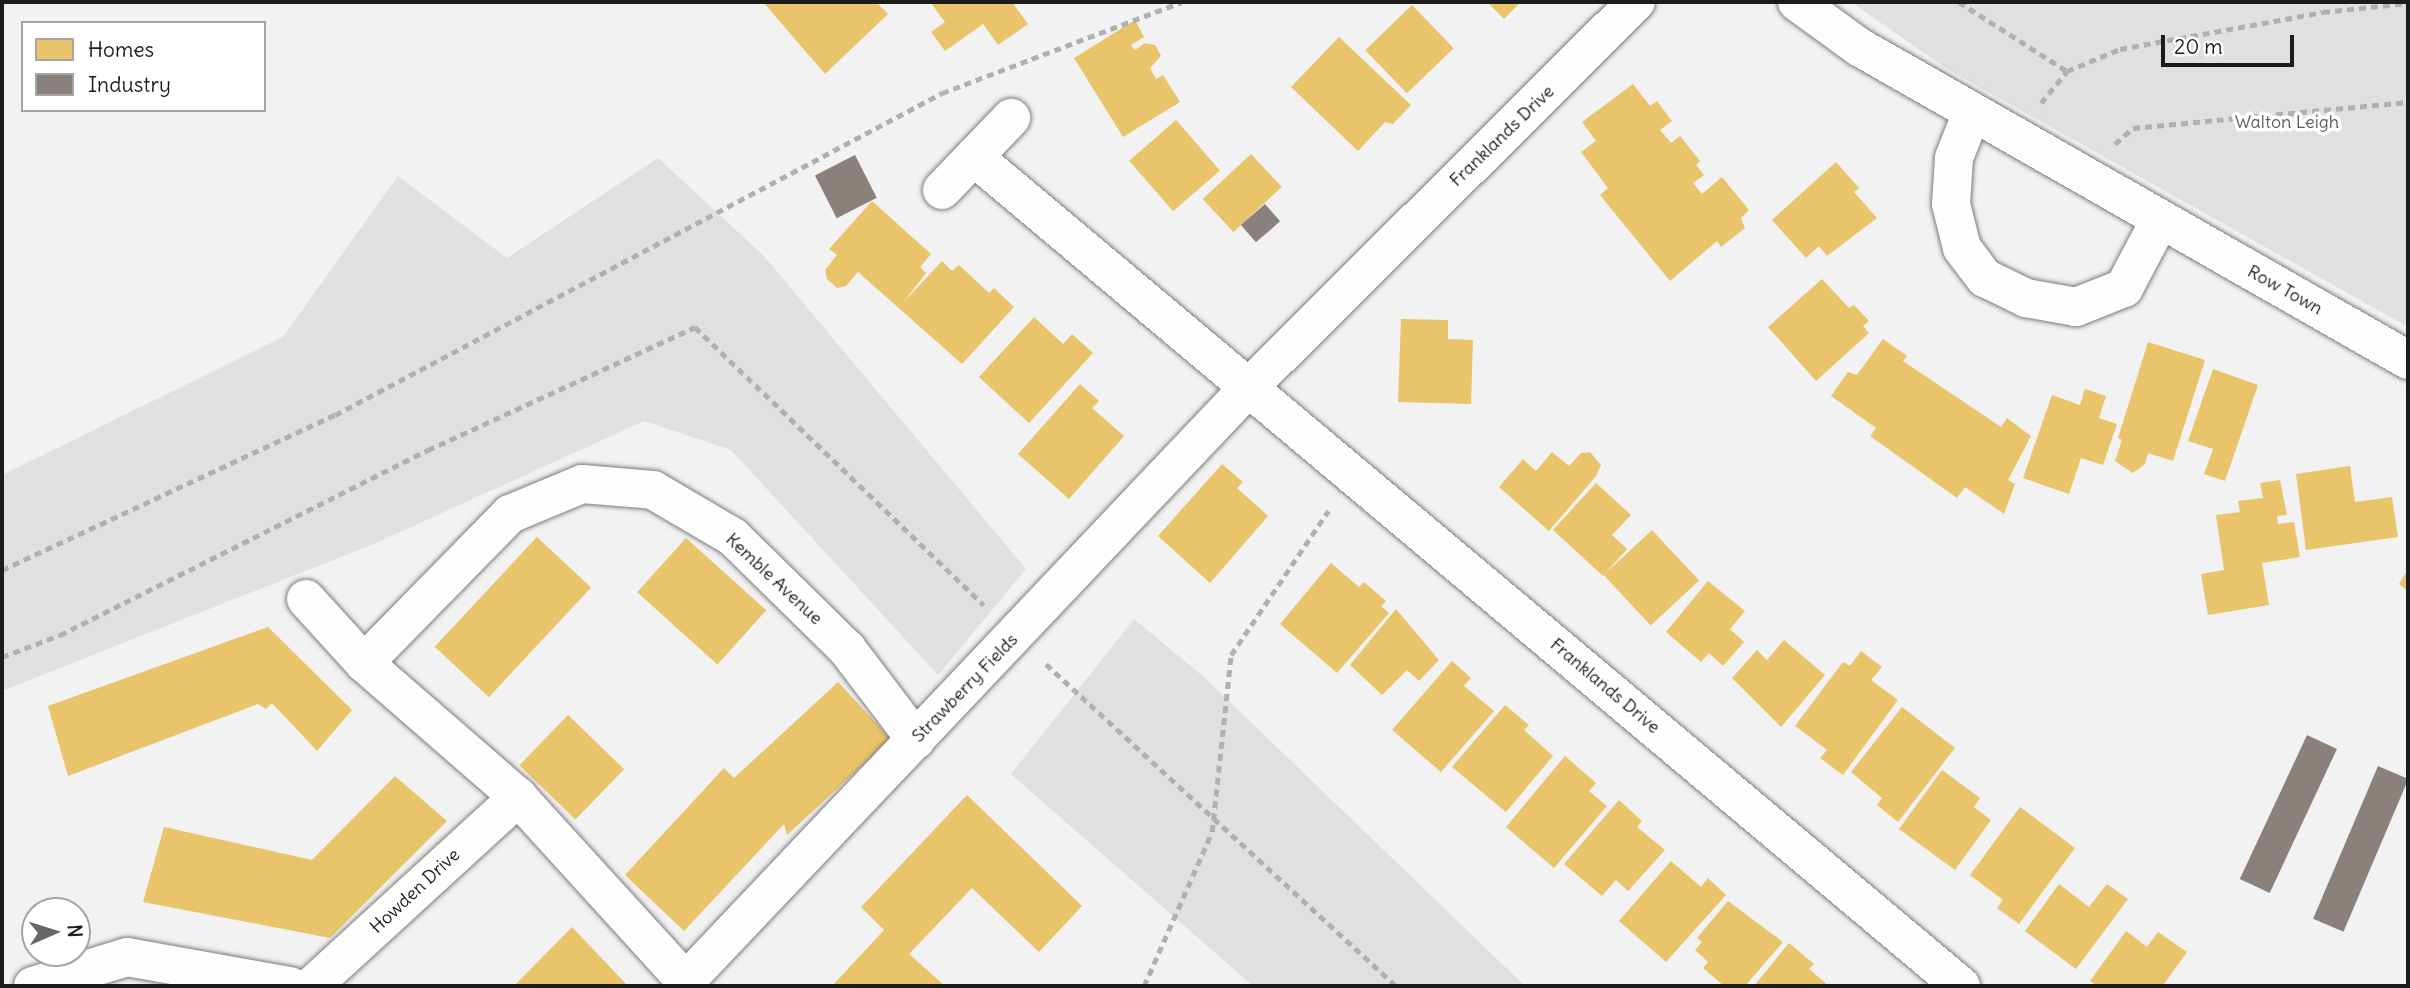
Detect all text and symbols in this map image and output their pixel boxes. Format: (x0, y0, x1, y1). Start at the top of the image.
legend (21, 21, 266, 112)
scale bar (2165, 21, 2298, 65)
text: 20 m (2174, 33, 2223, 60)
text: Homes (88, 36, 154, 63)
text: Industry (88, 71, 171, 98)
street label: Franklands Drive (1445, 81, 1559, 191)
park label: Walton Leigh (2235, 111, 2339, 133)
street label: Row Town (2244, 260, 2326, 320)
street label: Kemble Avenue (721, 529, 827, 629)
street label: Strawberry Fields (908, 629, 1022, 747)
street label: Franklands Drive (1546, 634, 1664, 738)
street label: Howden Drive (366, 844, 464, 938)
north arrow (21, 897, 91, 967)
text: N (63, 924, 87, 938)

